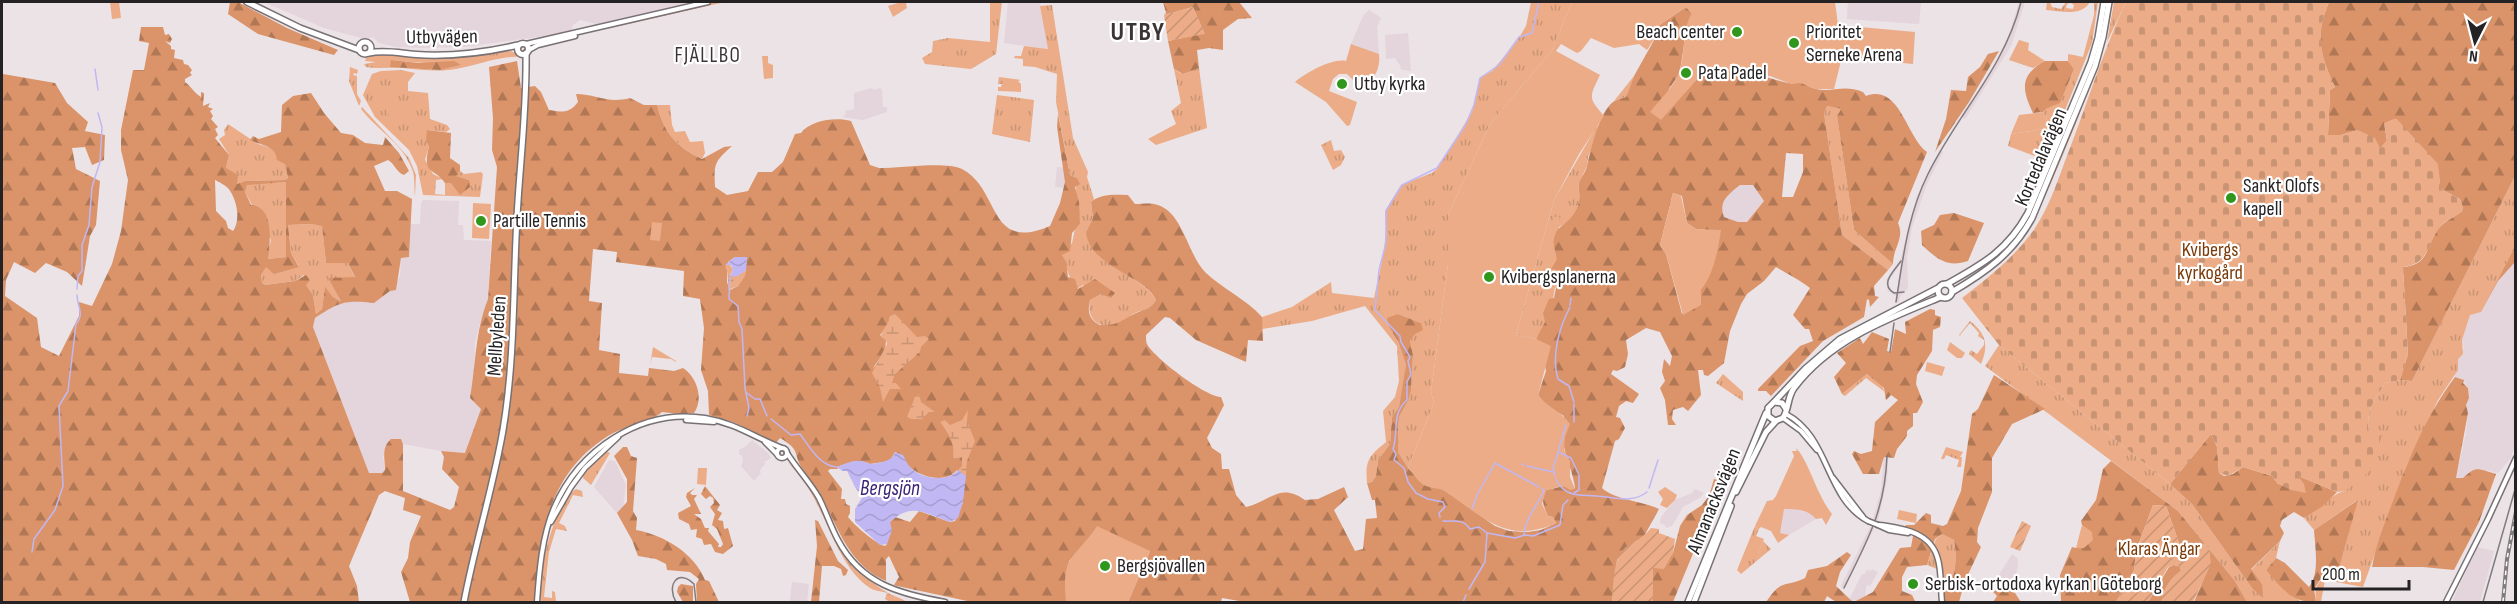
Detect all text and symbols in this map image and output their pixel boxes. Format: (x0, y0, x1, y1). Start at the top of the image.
north arrow (2445, 12, 2505, 72)
district label: UTBY (1111, 17, 1165, 48)
place label: Beach center (1636, 20, 1725, 44)
place label: Prioritet Serneke Arena (1806, 20, 1902, 67)
street label: Utbyvägen (406, 24, 478, 50)
marker: Beach center (1730, 25, 1744, 39)
marker: Prioritet Serneke Arena (1787, 36, 1801, 50)
district label: FJÄLLBO (675, 43, 741, 68)
text: N (2468, 46, 2479, 65)
place label: Pata Padel (1698, 61, 1767, 85)
marker: Pata Padel (1679, 66, 1693, 80)
place label: Utby kyrka (1354, 72, 1425, 96)
marker: Utby kyrka (1335, 77, 1349, 91)
street label: Kortedalavägen (2010, 104, 2072, 210)
place label: Sankt Olofs kapell (2243, 174, 2320, 221)
marker: Sankt Olofs kapell (2224, 191, 2238, 205)
place label: Partille Tennis (493, 209, 586, 233)
marker: Partille Tennis (474, 214, 488, 228)
park label: Kvibergs kyrkogård (2177, 238, 2243, 285)
place label: Kvibergsplanerna (1501, 265, 1616, 289)
marker: Kvibergsplanerna (1482, 270, 1496, 284)
street label: Mellbyleden (482, 295, 512, 377)
street label: Almanacksvägen (1682, 445, 1746, 558)
water label: Bergsjön (860, 476, 920, 501)
park label: Klaras Ängar (2118, 537, 2201, 561)
scale bar (2313, 553, 2409, 591)
place label: Bergsjövallen (1117, 554, 1205, 578)
marker: Bergsjövallen (1098, 559, 1112, 573)
text: 200 m (2322, 564, 2360, 585)
place label: Serbisk-ortodoxa kyrkan i Göteborg (1925, 572, 2162, 596)
marker: Serbisk-ortodoxa kyrkan i Göteborg (1906, 577, 1920, 591)

